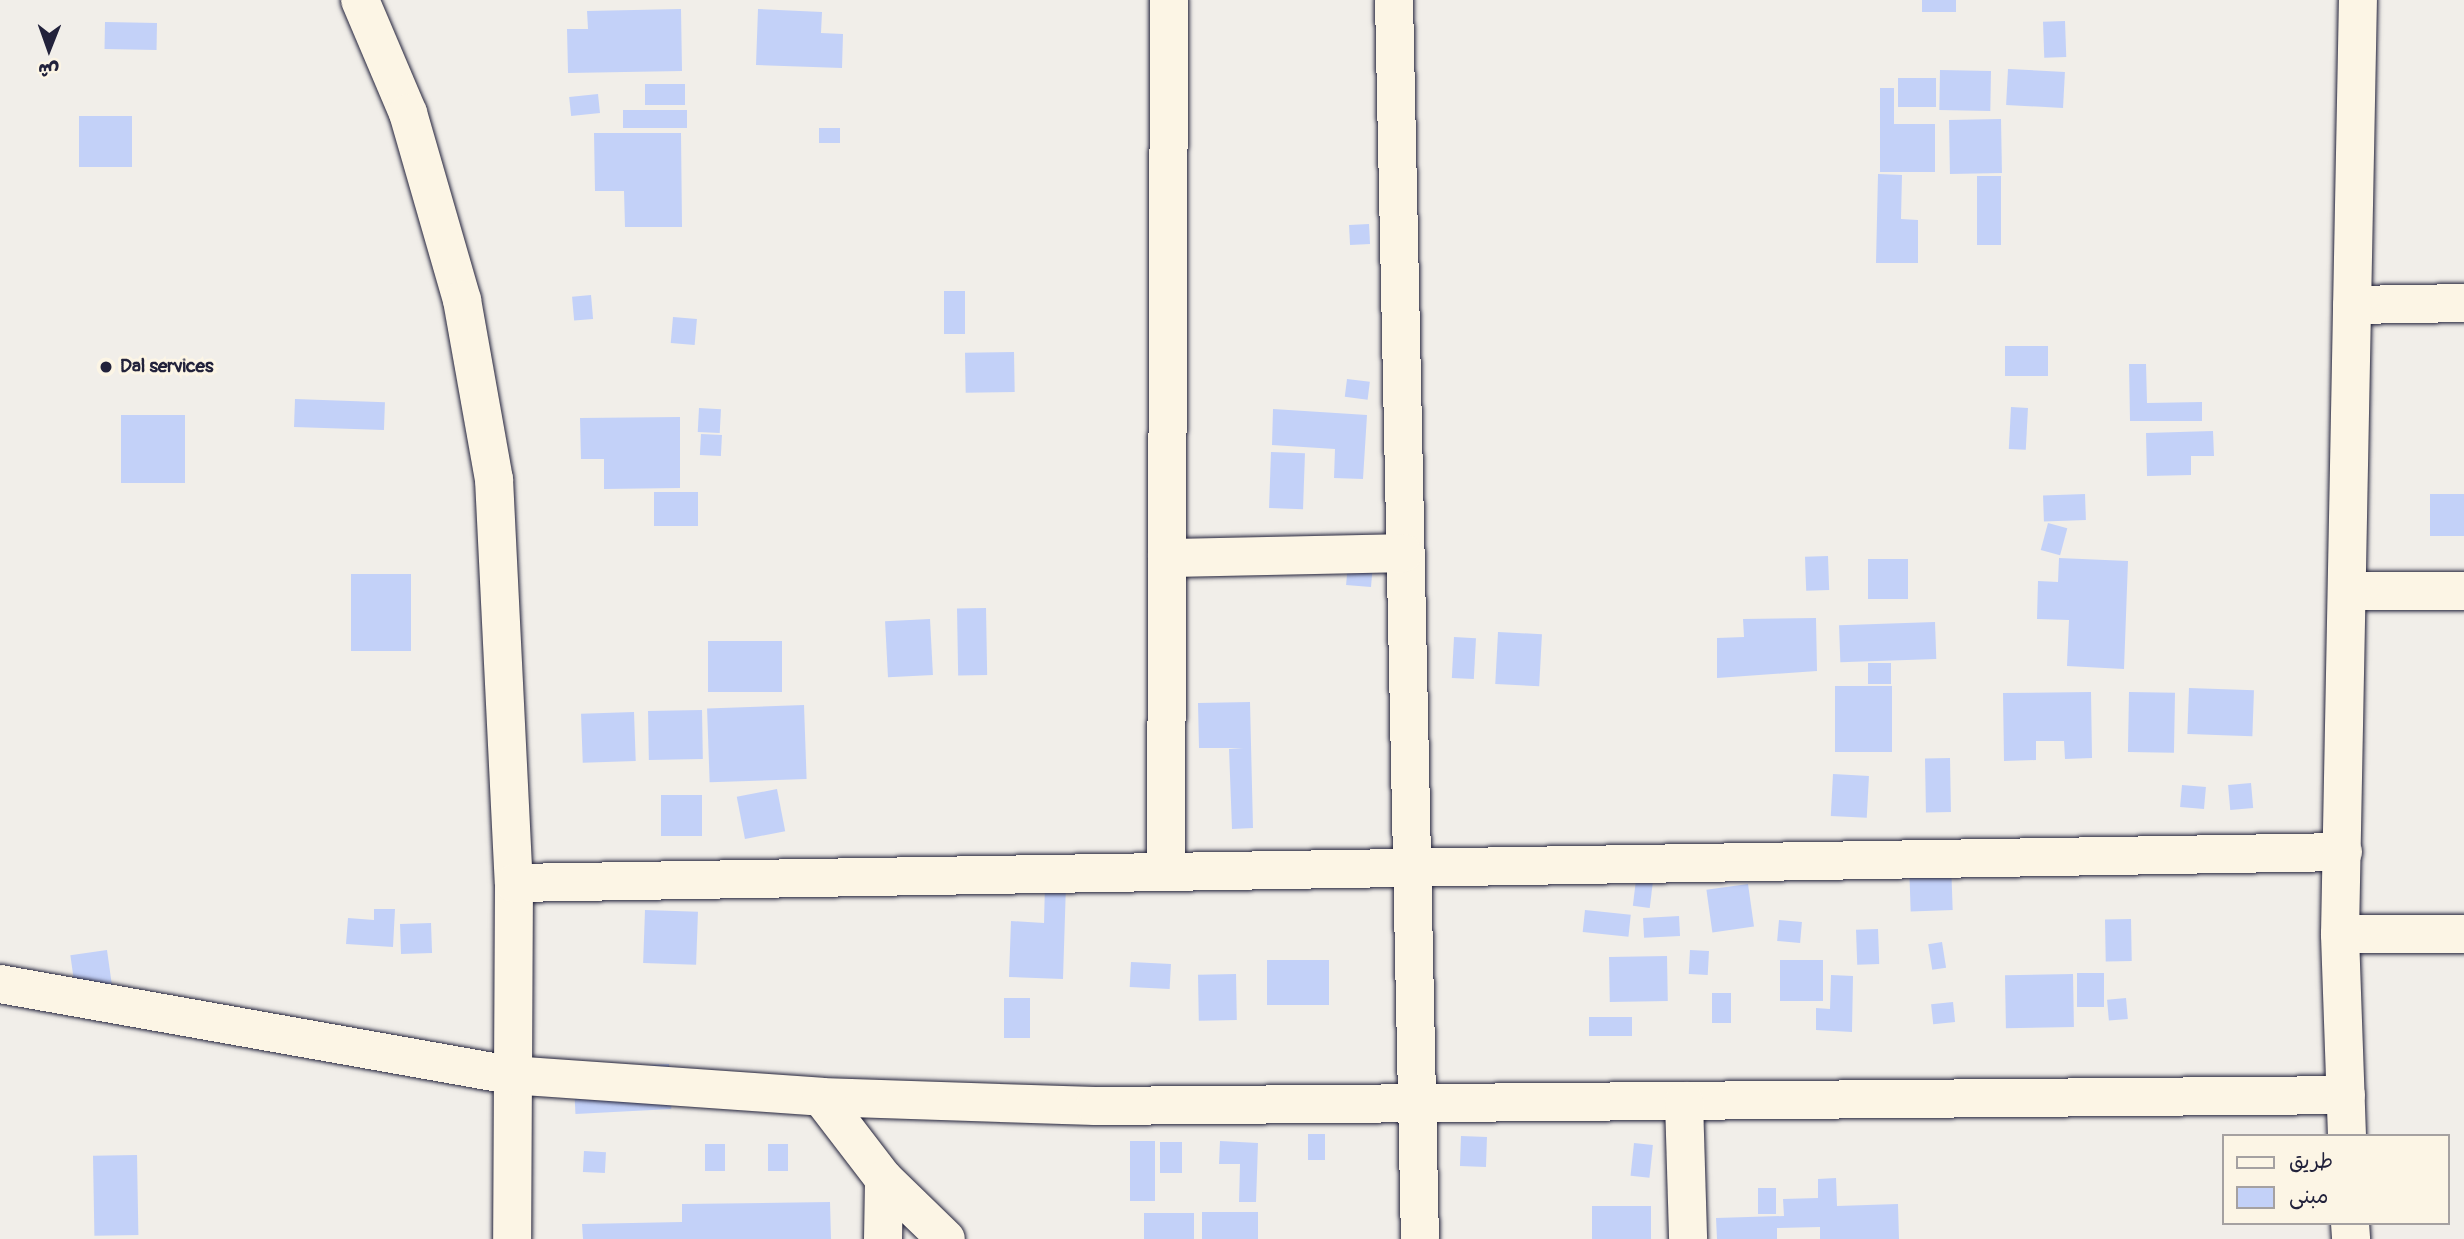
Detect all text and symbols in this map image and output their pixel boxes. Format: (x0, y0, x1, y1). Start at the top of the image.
north arrow (14, 14, 84, 84)
text: ش (38, 58, 59, 82)
place label: Dal services (120, 356, 213, 378)
marker: Dal services (98, 359, 114, 375)
legend (2222, 1134, 2450, 1225)
text: طريق (2289, 1148, 2333, 1175)
text: مبنى (2289, 1183, 2328, 1210)

